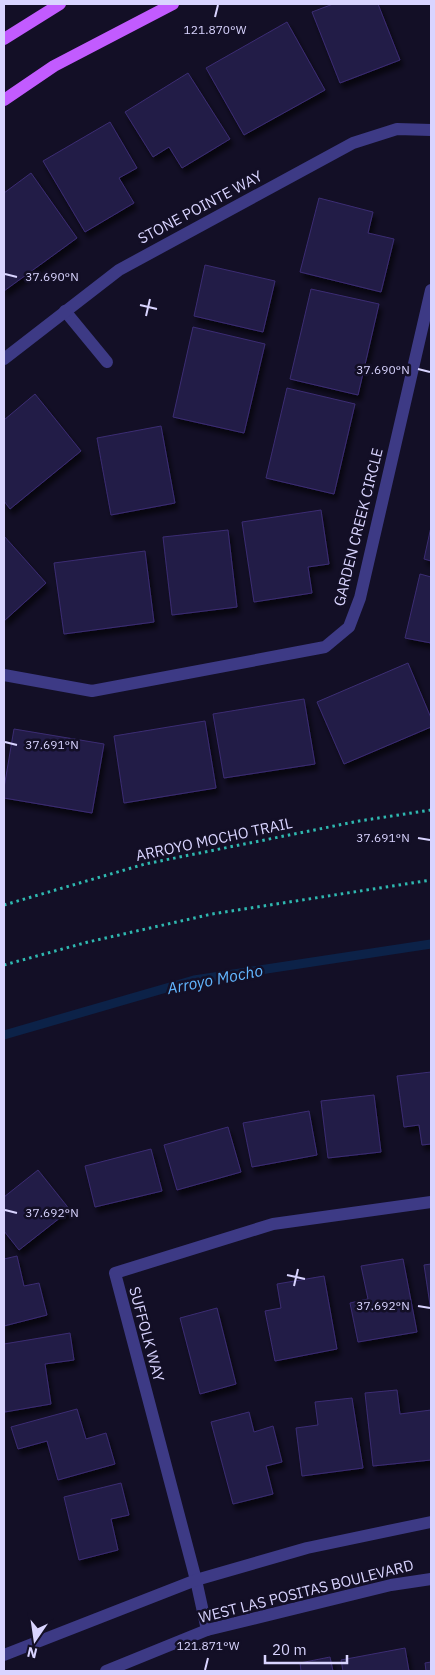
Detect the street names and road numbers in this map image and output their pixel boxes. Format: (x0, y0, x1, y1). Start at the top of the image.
street label: STONE POINTE WAY (134, 166, 266, 248)
street label: GARDEN CREEK CIRCLE (329, 446, 387, 608)
street label: ARROYO MOCHO TRAIL (134, 813, 295, 865)
street label: SUFFOLK WAY (125, 1284, 169, 1384)
street label: WEST LAS POSITAS BOULEVARD (197, 1555, 415, 1627)

